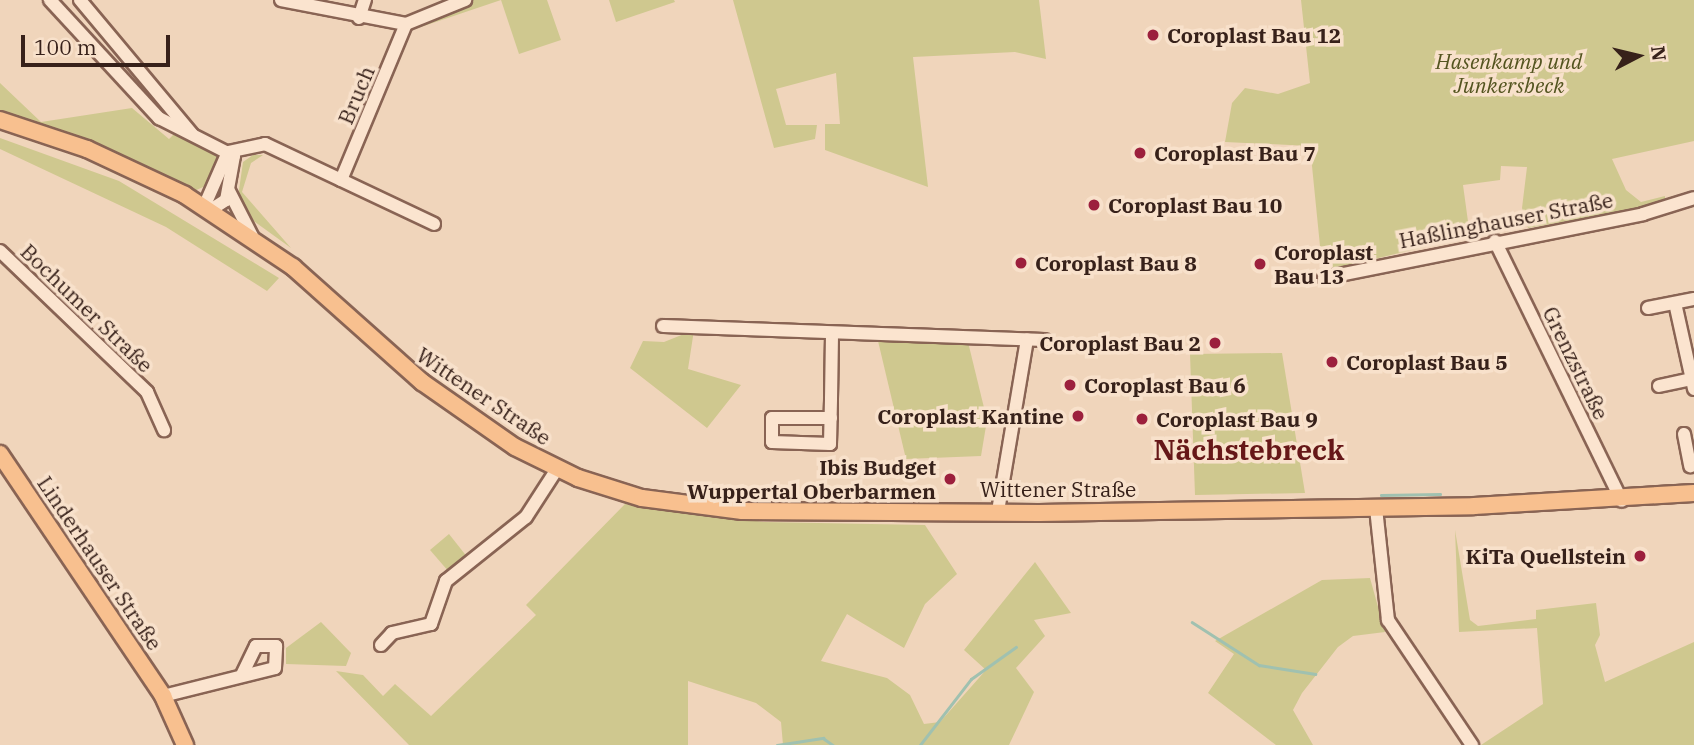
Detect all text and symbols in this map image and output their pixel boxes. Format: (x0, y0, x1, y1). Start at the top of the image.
scale bar (24, 21, 173, 65)
north arrow (1603, 21, 1673, 91)
place label: Coroplast Bau 12 (1167, 22, 1341, 48)
marker: Coroplast Bau 12 (1145, 27, 1161, 43)
text: 100 m (34, 33, 97, 61)
text: N (1646, 45, 1672, 62)
park label: Hasenkamp und Junkersbeck (1436, 48, 1582, 98)
street label: Bruch (333, 62, 379, 128)
place label: Coroplast Bau 7 (1154, 140, 1316, 166)
marker: Coroplast Bau 7 (1132, 145, 1148, 161)
street label: Haßlinghauser Straße (1397, 187, 1615, 253)
place label: Coroplast Bau 10 (1108, 192, 1282, 218)
marker: Coroplast Bau 10 (1086, 197, 1102, 213)
street label: Bochumer Straße (16, 239, 158, 377)
place label: Coroplast Bau 13 (1274, 239, 1373, 289)
place label: Coroplast Bau 8 (1035, 250, 1197, 276)
marker: Coroplast Bau 8 (1013, 255, 1029, 271)
marker: Coroplast Bau 13 (1252, 256, 1268, 272)
street label: Grenzstraße (1538, 302, 1614, 424)
place label: Coroplast Bau 2 (1039, 330, 1201, 356)
marker: Coroplast Bau 2 (1207, 335, 1223, 351)
street label: Wittener Straße (412, 342, 556, 450)
place label: Coroplast Bau 5 (1346, 349, 1508, 375)
marker: Coroplast Bau 5 (1324, 354, 1340, 370)
place label: Coroplast Bau 6 (1084, 372, 1246, 398)
marker: Coroplast Bau 6 (1062, 377, 1078, 393)
place label: Coroplast Kantine (877, 403, 1064, 429)
place label: Coroplast Bau 9 (1156, 406, 1318, 432)
marker: Coroplast Kantine (1070, 408, 1086, 424)
marker: Coroplast Bau 9 (1134, 411, 1150, 427)
district label: Nächstebreck (1154, 433, 1344, 467)
place label: Ibis Budget Wuppertal Oberbarmen (687, 454, 936, 504)
street label: Linderhauser Straße (32, 471, 168, 655)
marker: Ibis Budget Wuppertal Oberbarmen (942, 471, 958, 487)
street label: Wittener Straße (980, 476, 1136, 502)
place label: KiTa Quellstein (1466, 543, 1626, 569)
marker: KiTa Quellstein (1632, 548, 1648, 564)

